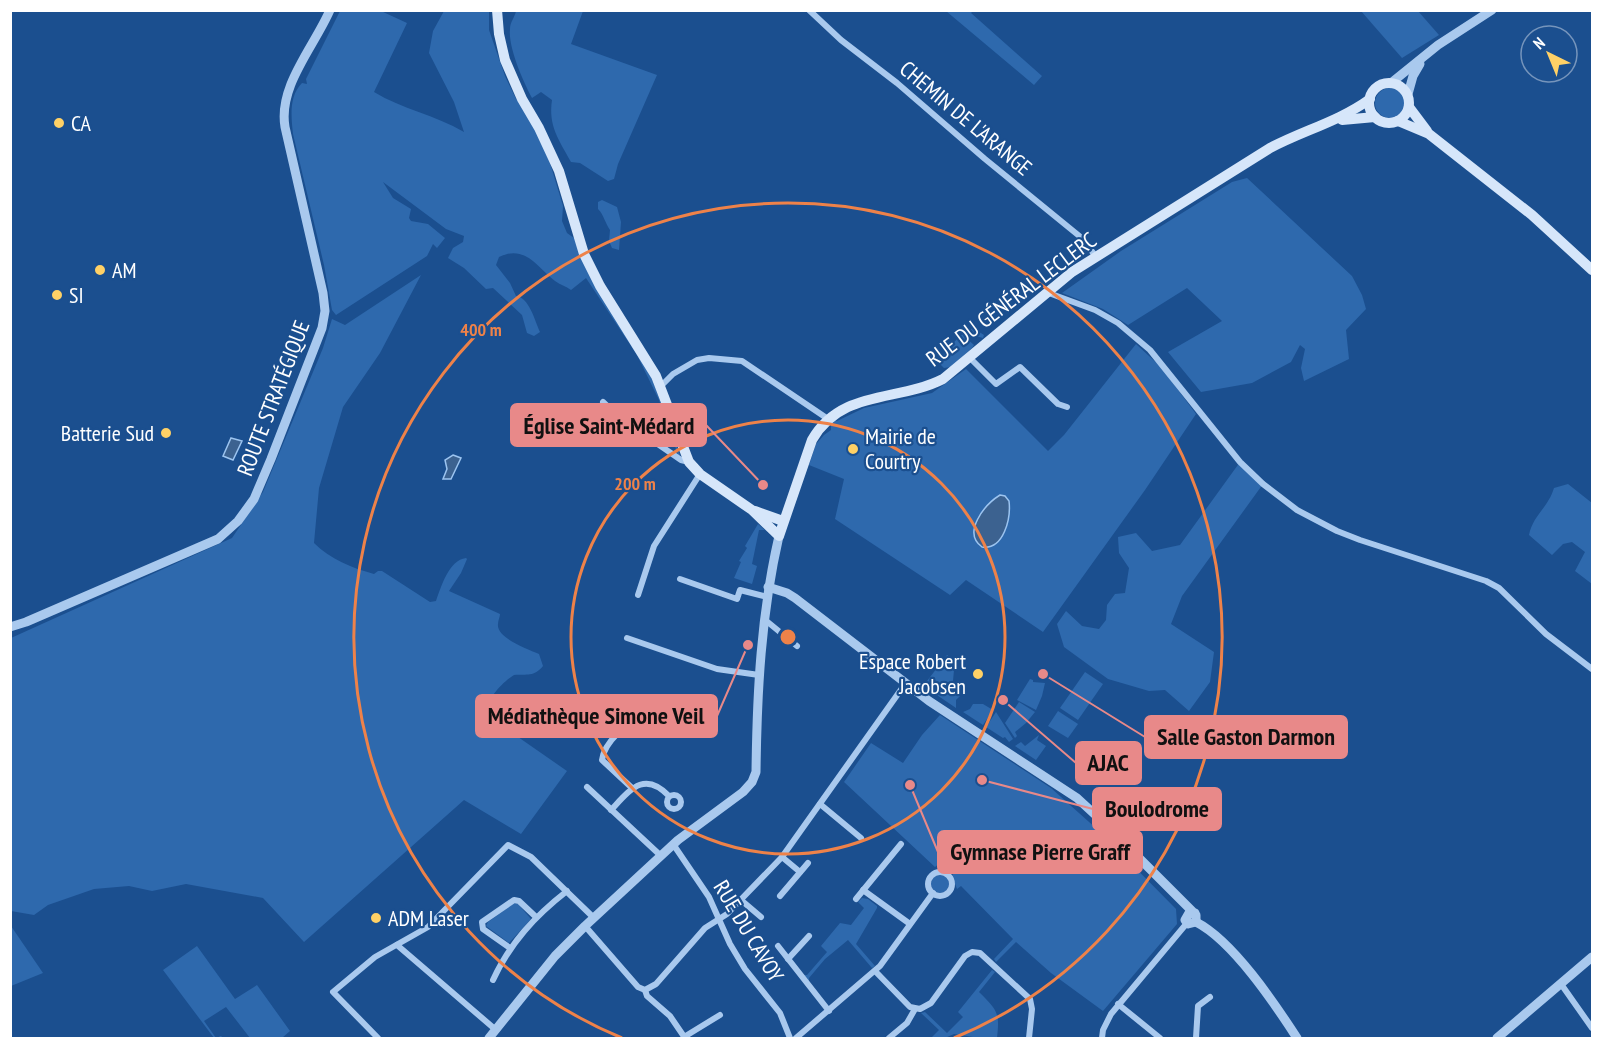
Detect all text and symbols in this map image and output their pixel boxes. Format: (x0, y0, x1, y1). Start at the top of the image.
north arrow (1519, 24, 1579, 84)
text: N (1529, 33, 1549, 53)
street label: CHEMIN DE L'ARANGE (894, 54, 1038, 182)
place label: CA (71, 109, 92, 137)
marker: CA (52, 116, 66, 130)
street label: RUE DU GÉNÉRAL LECLERC (920, 226, 1102, 372)
place label: AM (112, 256, 136, 284)
marker: AM (93, 263, 107, 277)
place label: SI (69, 281, 84, 309)
marker: SI (50, 288, 64, 302)
street label: ROUTE STRATÉGIQUE (231, 316, 315, 480)
text: 400 m (460, 318, 502, 341)
callout: Église Saint-Médard (511, 404, 706, 446)
text: Église Saint-Médard (524, 410, 694, 441)
place label: Batterie Sud (61, 419, 154, 447)
place label: Mairie de Courtry (865, 422, 936, 475)
marker: Batterie Sud (159, 426, 173, 440)
marker: Mairie de Courtry (846, 442, 860, 456)
text: 200 m (614, 472, 656, 495)
centre of rings (778, 627, 798, 647)
place label: Espace Robert Jacobsen (859, 647, 966, 700)
marker: Espace Robert Jacobsen (971, 667, 985, 681)
callout: Médiathèque Simone Veil (476, 695, 717, 737)
text: Médiathèque Simone Veil (488, 700, 705, 731)
callout: Salle Gaston Darmon (1145, 716, 1347, 758)
text: Salle Gaston Darmon (1157, 721, 1335, 752)
callout: AJAC (1076, 742, 1141, 784)
text: AJAC (1086, 747, 1129, 778)
callout: Boulodrome (1093, 788, 1221, 830)
text: Boulodrome (1105, 793, 1209, 824)
callout: Gymnase Pierre Graff (938, 831, 1142, 873)
text: Gymnase Pierre Graff (950, 836, 1131, 867)
street label: RUE DU CAVOY (708, 875, 790, 987)
place label: ADM Laser (388, 904, 469, 932)
marker: ADM Laser (369, 911, 383, 925)

